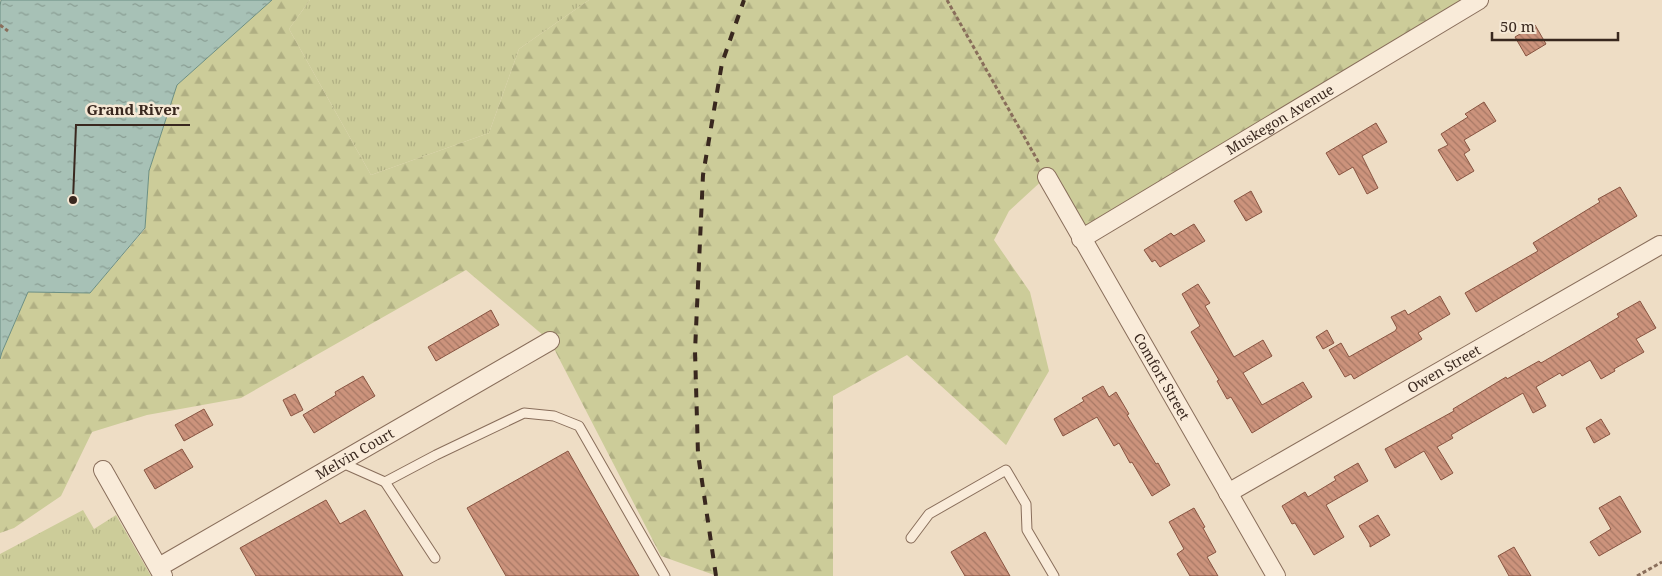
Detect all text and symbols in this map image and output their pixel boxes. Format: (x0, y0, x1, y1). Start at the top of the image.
scale bar (1492, 10, 1618, 42)
text: 50 m (1500, 16, 1535, 36)
street label: Muskegon Avenue (1222, 80, 1337, 159)
callout: Grand River (76, 95, 190, 125)
text: Grand River (86, 99, 180, 119)
street label: Comfort Street (1129, 329, 1194, 423)
street label: Owen Street (1404, 340, 1484, 397)
street label: Melvin Court (312, 423, 397, 484)

